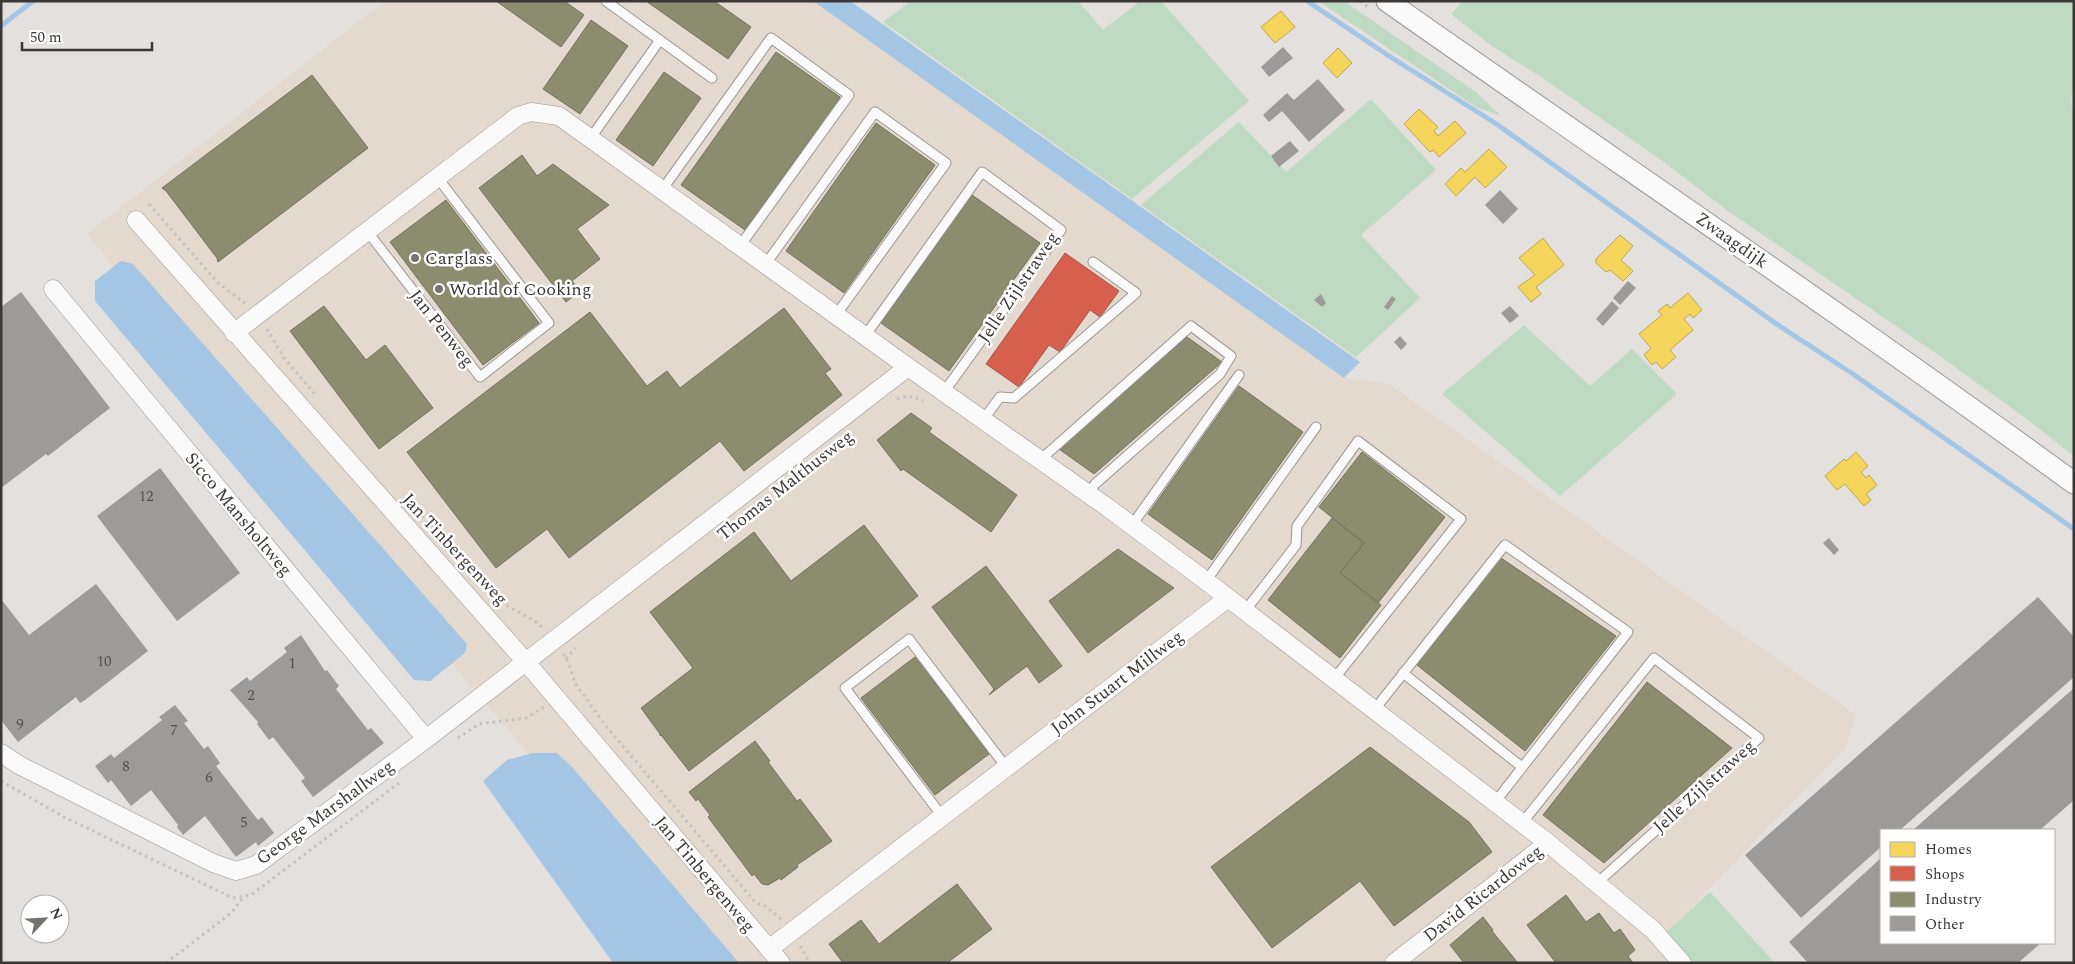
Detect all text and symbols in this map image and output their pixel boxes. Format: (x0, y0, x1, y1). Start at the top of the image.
scale bar (22, 20, 152, 52)
text: 50 m (30, 26, 62, 49)
street label: Zwaagdijk (1690, 205, 1774, 275)
street label: Jelle Zijlstraweg (971, 226, 1066, 349)
place label: Carglass (425, 245, 493, 272)
marker: Carglass (409, 252, 421, 264)
place label: World of Cooking (449, 276, 592, 303)
marker: World of Cooking (433, 283, 445, 295)
street label: Jan Penweg (402, 284, 481, 373)
street label: Thomas Malthusweg (711, 423, 859, 547)
street label: Sicco Mansholtweg (178, 446, 299, 582)
house number: 12 (138, 485, 154, 508)
street label: Jan Tinbergenweg (395, 487, 514, 612)
street label: John Stuart Millweg (1045, 623, 1189, 741)
house number: 10 (96, 650, 112, 673)
house number: 1 (288, 652, 296, 675)
house number: 2 (247, 684, 255, 707)
house number: 9 (16, 713, 24, 736)
house number: 7 (170, 719, 178, 742)
street label: Jelle Zijlstraweg (1647, 733, 1762, 840)
street label: George Marshallweg (251, 753, 400, 872)
house number: 8 (122, 755, 130, 778)
house number: 6 (205, 766, 213, 789)
street label: Jan Tinbergenweg (648, 810, 762, 939)
house number: 5 (240, 811, 248, 834)
legend (1880, 829, 2055, 944)
street label: David Ricardoweg (1418, 838, 1549, 949)
text: Homes (1925, 838, 1972, 861)
text: Shops (1925, 863, 1965, 886)
text: Industry (1925, 888, 1982, 911)
north arrow (20, 894, 70, 944)
text: N (44, 904, 68, 923)
text: Other (1925, 913, 1964, 936)

